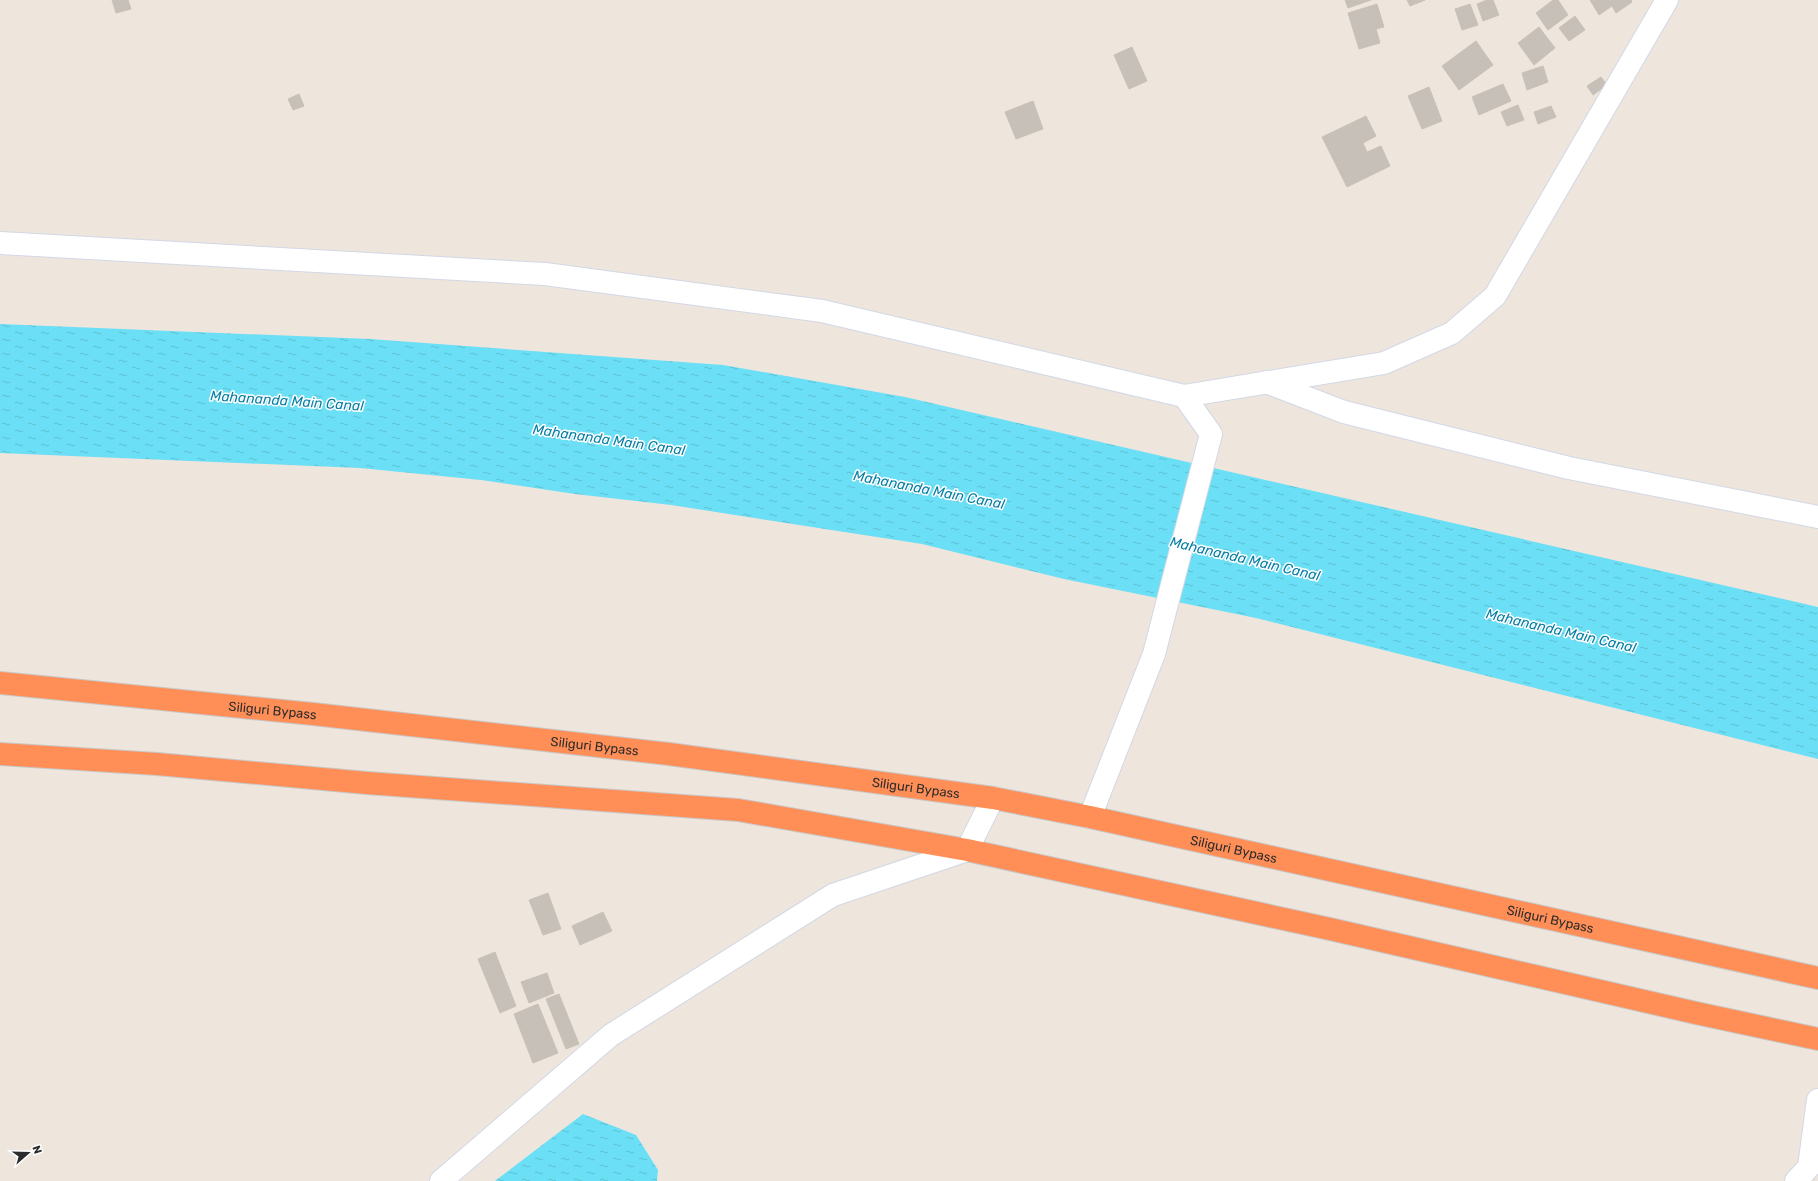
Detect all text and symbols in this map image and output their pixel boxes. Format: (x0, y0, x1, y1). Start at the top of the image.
water label: Mahananda Main Canal (210, 387, 365, 415)
water label: Mahananda Main Canal (532, 421, 687, 459)
water label: Mahananda Main Canal (852, 467, 1007, 513)
water label: Mahananda Main Canal (1168, 533, 1322, 585)
water label: Mahananda Main Canal (1484, 605, 1638, 657)
street label: Siliguri Bypass (228, 698, 318, 722)
street label: Siliguri Bypass (550, 733, 640, 758)
street label: Siliguri Bypass (871, 774, 961, 801)
street label: Siliguri Bypass (1189, 832, 1279, 866)
street label: Siliguri Bypass (1505, 902, 1595, 936)
north arrow (8, 1133, 48, 1173)
text: N (29, 1144, 44, 1156)

